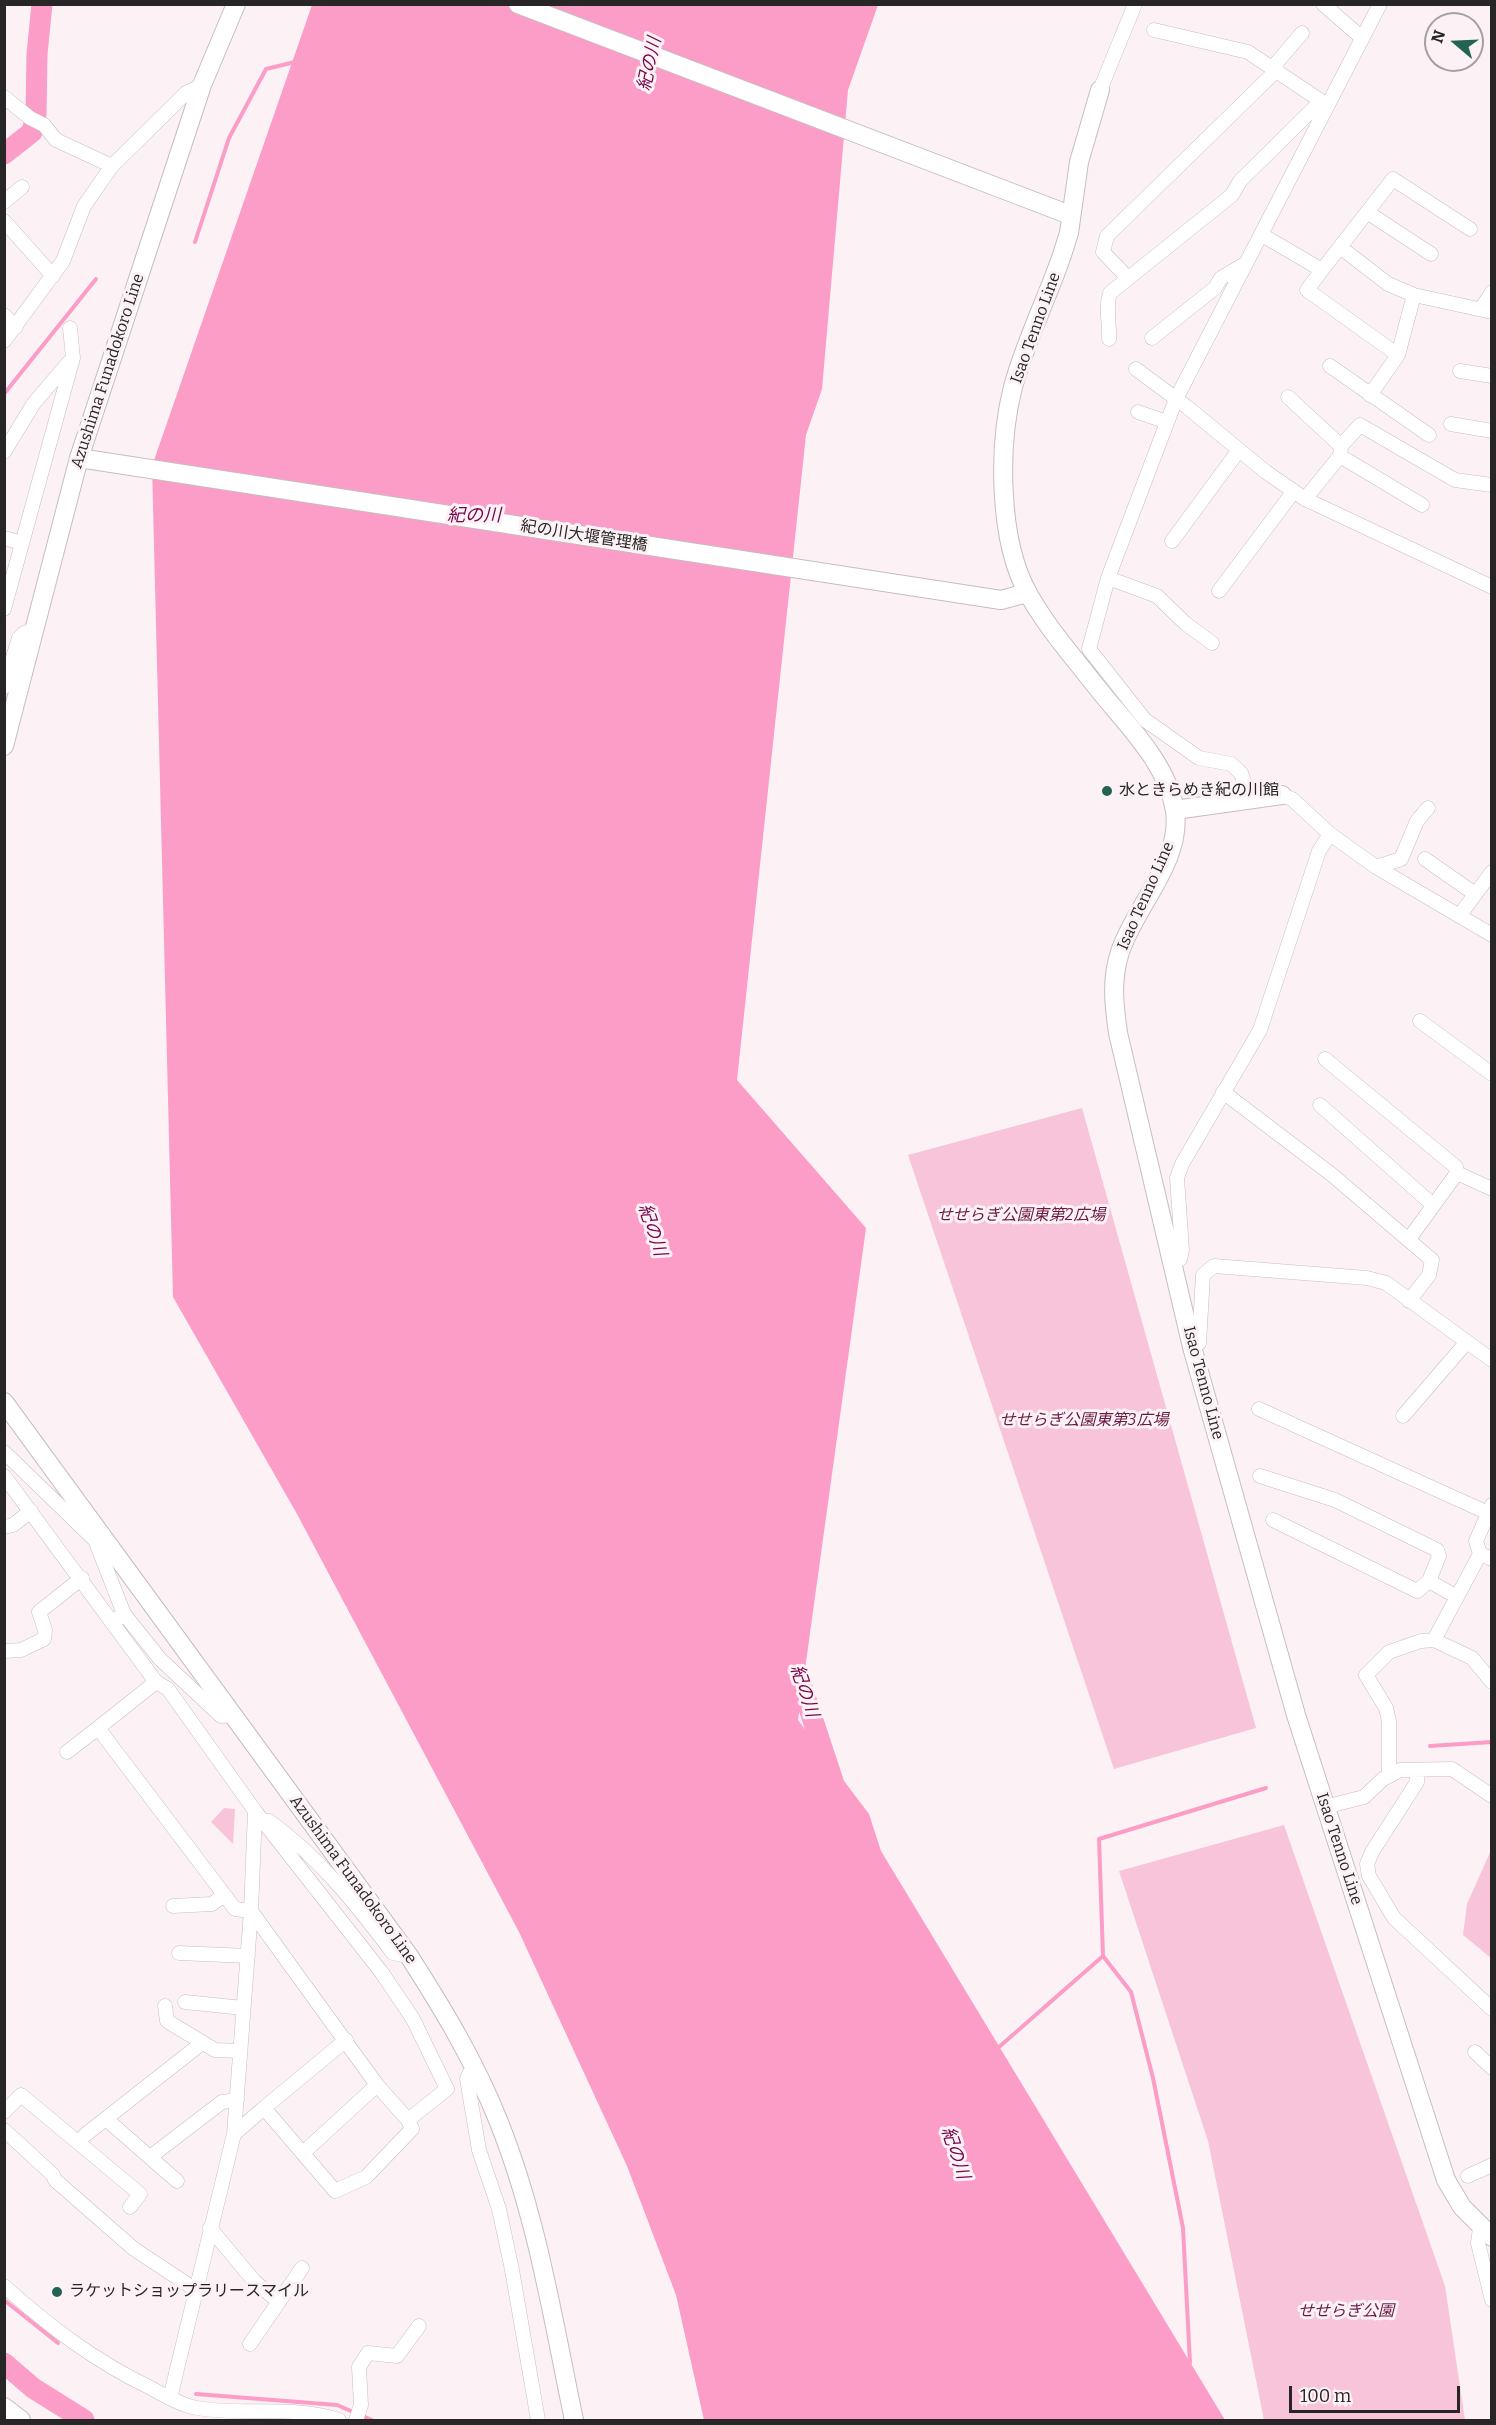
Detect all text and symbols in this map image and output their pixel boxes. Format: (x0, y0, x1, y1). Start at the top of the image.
north arrow (1424, 12, 1484, 72)
text: N (1427, 28, 1449, 46)
water label: 紀の川 (634, 35, 666, 93)
street label: Isao Tenno Line (1007, 270, 1065, 386)
street label: Azushima Funadokoro Line (67, 271, 149, 471)
water label: 紀の川 (447, 505, 501, 527)
street label: 紀の川大堰管理橋 (519, 517, 649, 555)
place label: 水ときらめき紀の川館 (1119, 781, 1279, 801)
marker: 水ときらめき紀の川館 (1100, 784, 1114, 798)
street label: Isao Tenno Line (1114, 839, 1178, 953)
water label: 紀の川 (633, 1201, 671, 1259)
park label: せせらぎ公園東第2広場 (937, 1206, 1105, 1226)
street label: Isao Tenno Line (1179, 1324, 1227, 1442)
park label: せせらぎ公園東第3広場 (1000, 1411, 1168, 1431)
water label: 紀の川 (785, 1662, 823, 1720)
street label: Isao Tenno Line (1312, 1791, 1366, 1907)
street label: Azushima Funadokoro Line (285, 1792, 421, 1968)
water label: 紀の川 (936, 2124, 974, 2182)
place label: ラケットショップラリースマイル (69, 2282, 309, 2302)
marker: ラケットショップラリースマイル (50, 2285, 64, 2299)
park label: せせらぎ公園 (1298, 2302, 1394, 2322)
scale bar (1292, 2374, 1463, 2412)
text: 100 m (1300, 2385, 1351, 2407)

